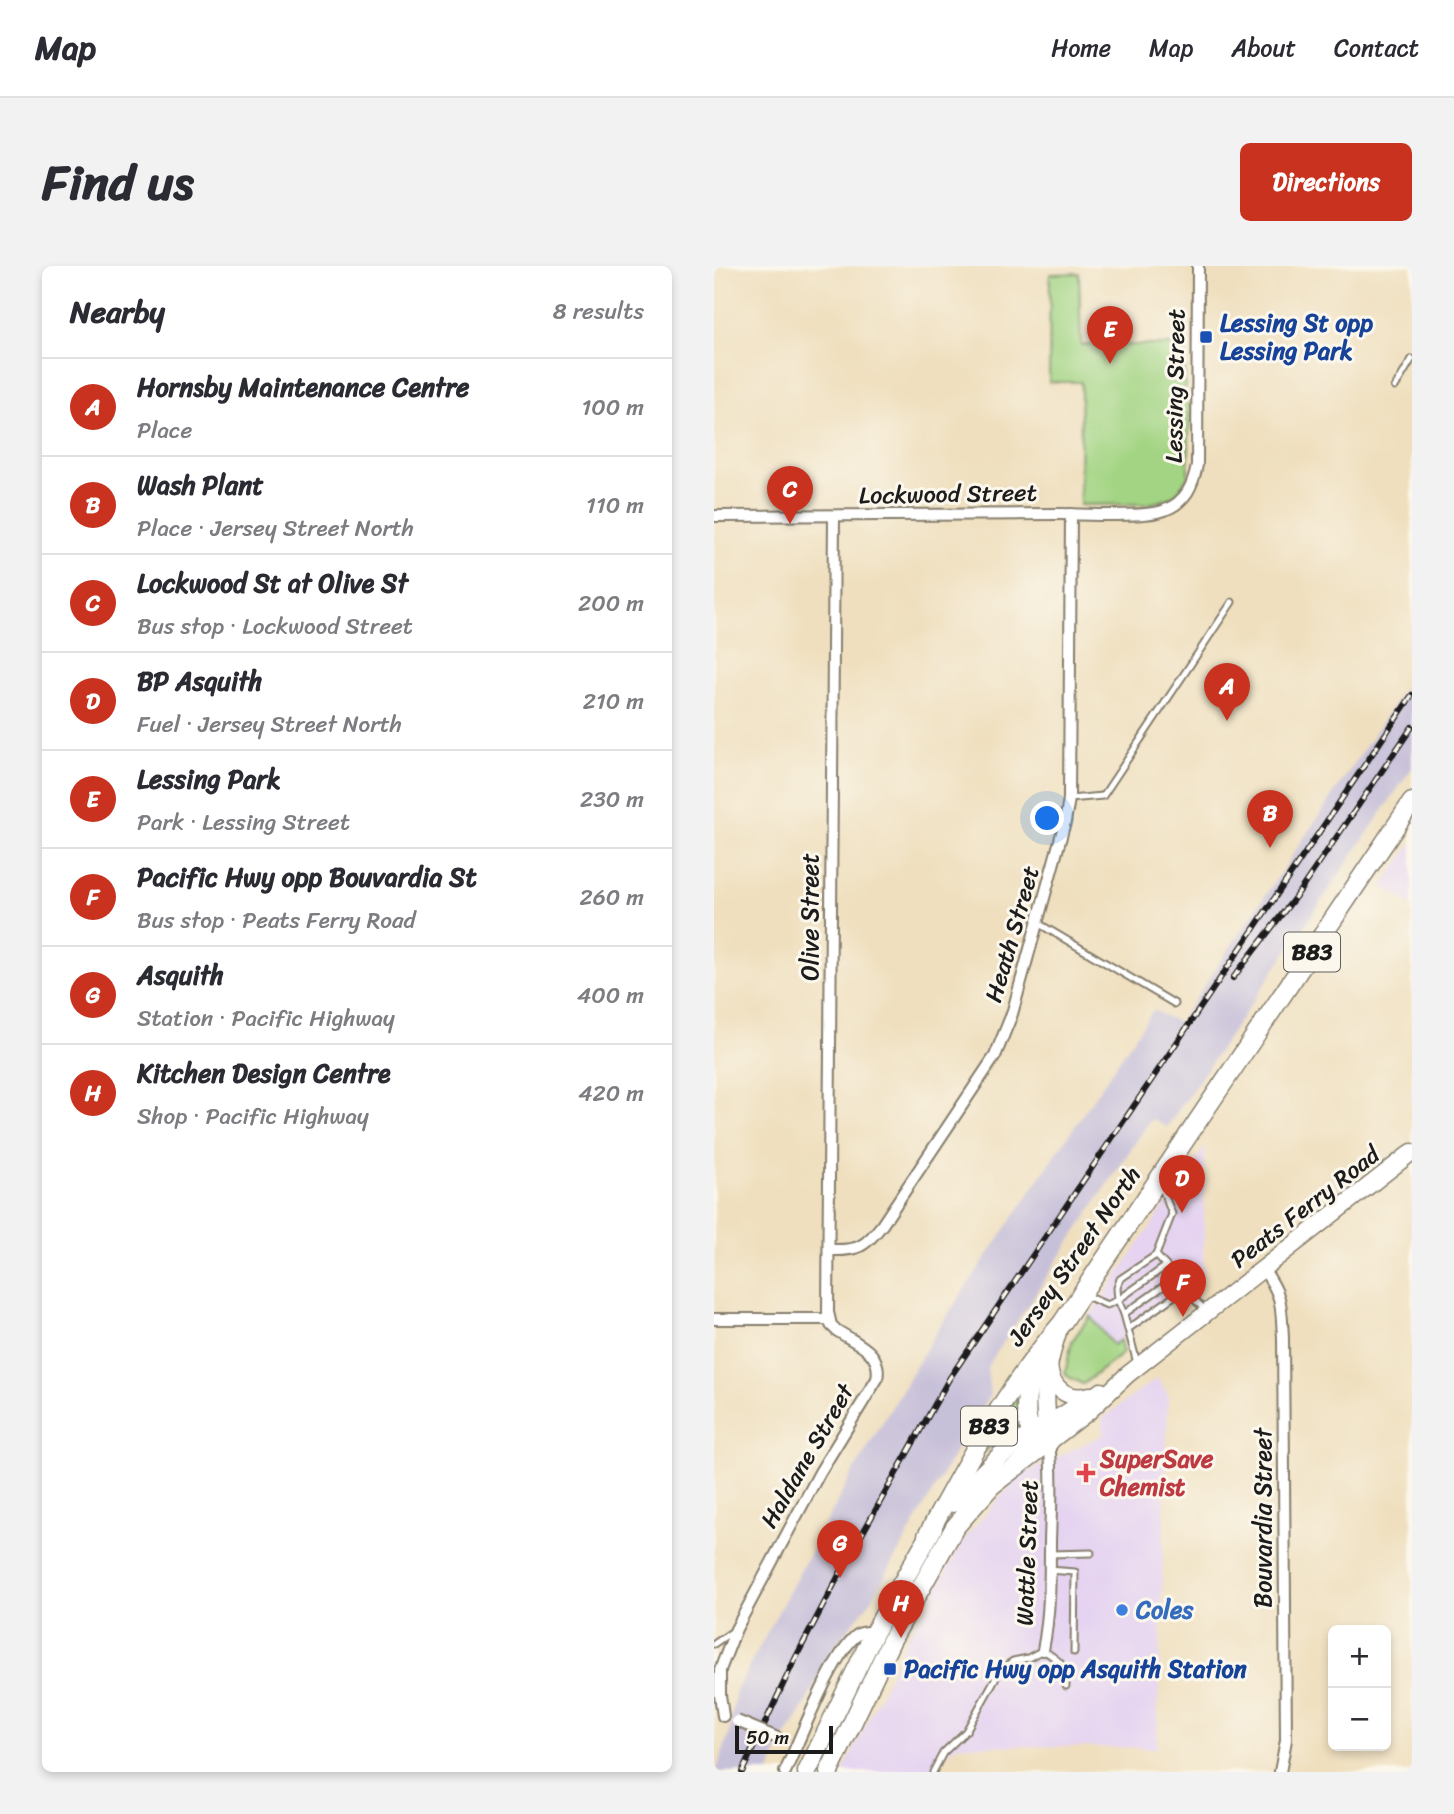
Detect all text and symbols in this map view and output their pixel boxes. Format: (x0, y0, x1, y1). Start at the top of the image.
text: Map (35, 19, 96, 77)
text: Home (1051, 27, 1111, 69)
text: Map (1149, 27, 1193, 69)
text: About (1231, 27, 1296, 69)
text: Contact (1334, 27, 1419, 69)
text: Find us (42, 139, 194, 226)
button: Directions (1240, 143, 1412, 221)
text: Nearby (70, 285, 165, 339)
text: 8 results (553, 291, 644, 332)
place label: Lessing St opp Lessing Park (1220, 302, 1373, 372)
pin: E (1087, 306, 1133, 364)
street label: Lessing Street (1153, 309, 1197, 463)
marker: Lessing St opp Lessing Park (1198, 329, 1214, 345)
text: Hornsby Maintenance Centre (137, 364, 470, 410)
text: A (85, 387, 101, 428)
text: 100 m (581, 387, 644, 428)
text: Place (137, 410, 192, 451)
text: Wash Plant (137, 462, 264, 508)
pin: C (767, 466, 813, 524)
street label: Lockwood Street (859, 471, 1037, 517)
text: B (86, 485, 100, 526)
text: 110 m (586, 485, 644, 526)
text: Place · Jersey Street North (137, 508, 414, 549)
text: Lockwood St at Olive St (137, 560, 408, 606)
text: C (86, 583, 100, 624)
text: 200 m (578, 583, 644, 624)
text: Bus stop · Lockwood Street (137, 606, 413, 647)
text: BP Asquith (137, 658, 262, 704)
pin: A (1204, 663, 1250, 721)
text: D (86, 681, 100, 722)
text: 210 m (583, 681, 644, 722)
text: Fuel · Jersey Street North (137, 704, 402, 745)
text: Lessing Park (137, 756, 281, 802)
text: E (87, 779, 99, 820)
text: 230 m (580, 779, 644, 820)
pin: B (1247, 790, 1293, 848)
your location (1030, 801, 1064, 835)
text: Park · Lessing Street (137, 802, 350, 843)
street label: Olive Street (789, 853, 831, 981)
text: Pacific Hwy opp Bouvardia St (137, 854, 477, 900)
street label: Heath Street (972, 861, 1052, 1007)
text: F (87, 877, 99, 918)
text: 260 m (579, 877, 644, 918)
text: Bus stop · Peats Ferry Road (137, 900, 416, 941)
road number: B83 (1284, 932, 1340, 972)
text: Asquith (137, 952, 224, 998)
text: G (86, 975, 100, 1016)
text: 400 m (577, 975, 644, 1016)
text: Station · Pacific Highway (137, 998, 395, 1039)
text: Kitchen Design Centre (137, 1050, 390, 1096)
text: H (85, 1073, 101, 1114)
text: 420 m (578, 1073, 644, 1114)
text: Shop · Pacific Highway (137, 1096, 369, 1137)
street label: Peats Ferry Road (1221, 1134, 1390, 1279)
pin: D (1159, 1155, 1205, 1213)
street label: Jersey Street North (995, 1157, 1152, 1356)
pin: F (1160, 1259, 1206, 1317)
street label: Haldane Street (749, 1375, 866, 1536)
road number: B83 (961, 1406, 1017, 1446)
street label: Bouvardia Street (1242, 1427, 1284, 1608)
place label: SuperSave Chemist (1099, 1438, 1214, 1508)
marker: SuperSave Chemist (1078, 1465, 1094, 1481)
street label: Wattle Street (1003, 1480, 1051, 1626)
pin: G (817, 1520, 863, 1578)
pin: H (878, 1580, 924, 1638)
place label: Coles (1135, 1589, 1194, 1631)
marker: Coles (1114, 1602, 1130, 1618)
map controls (1328, 1625, 1391, 1751)
button: + (1328, 1625, 1391, 1688)
place label: Pacific Hwy opp Asquith Station (904, 1648, 1247, 1690)
marker: Pacific Hwy opp Asquith Station (882, 1661, 898, 1677)
button: − (1328, 1688, 1391, 1751)
text: 50 m (746, 1721, 789, 1754)
scale bar (735, 1723, 833, 1755)

